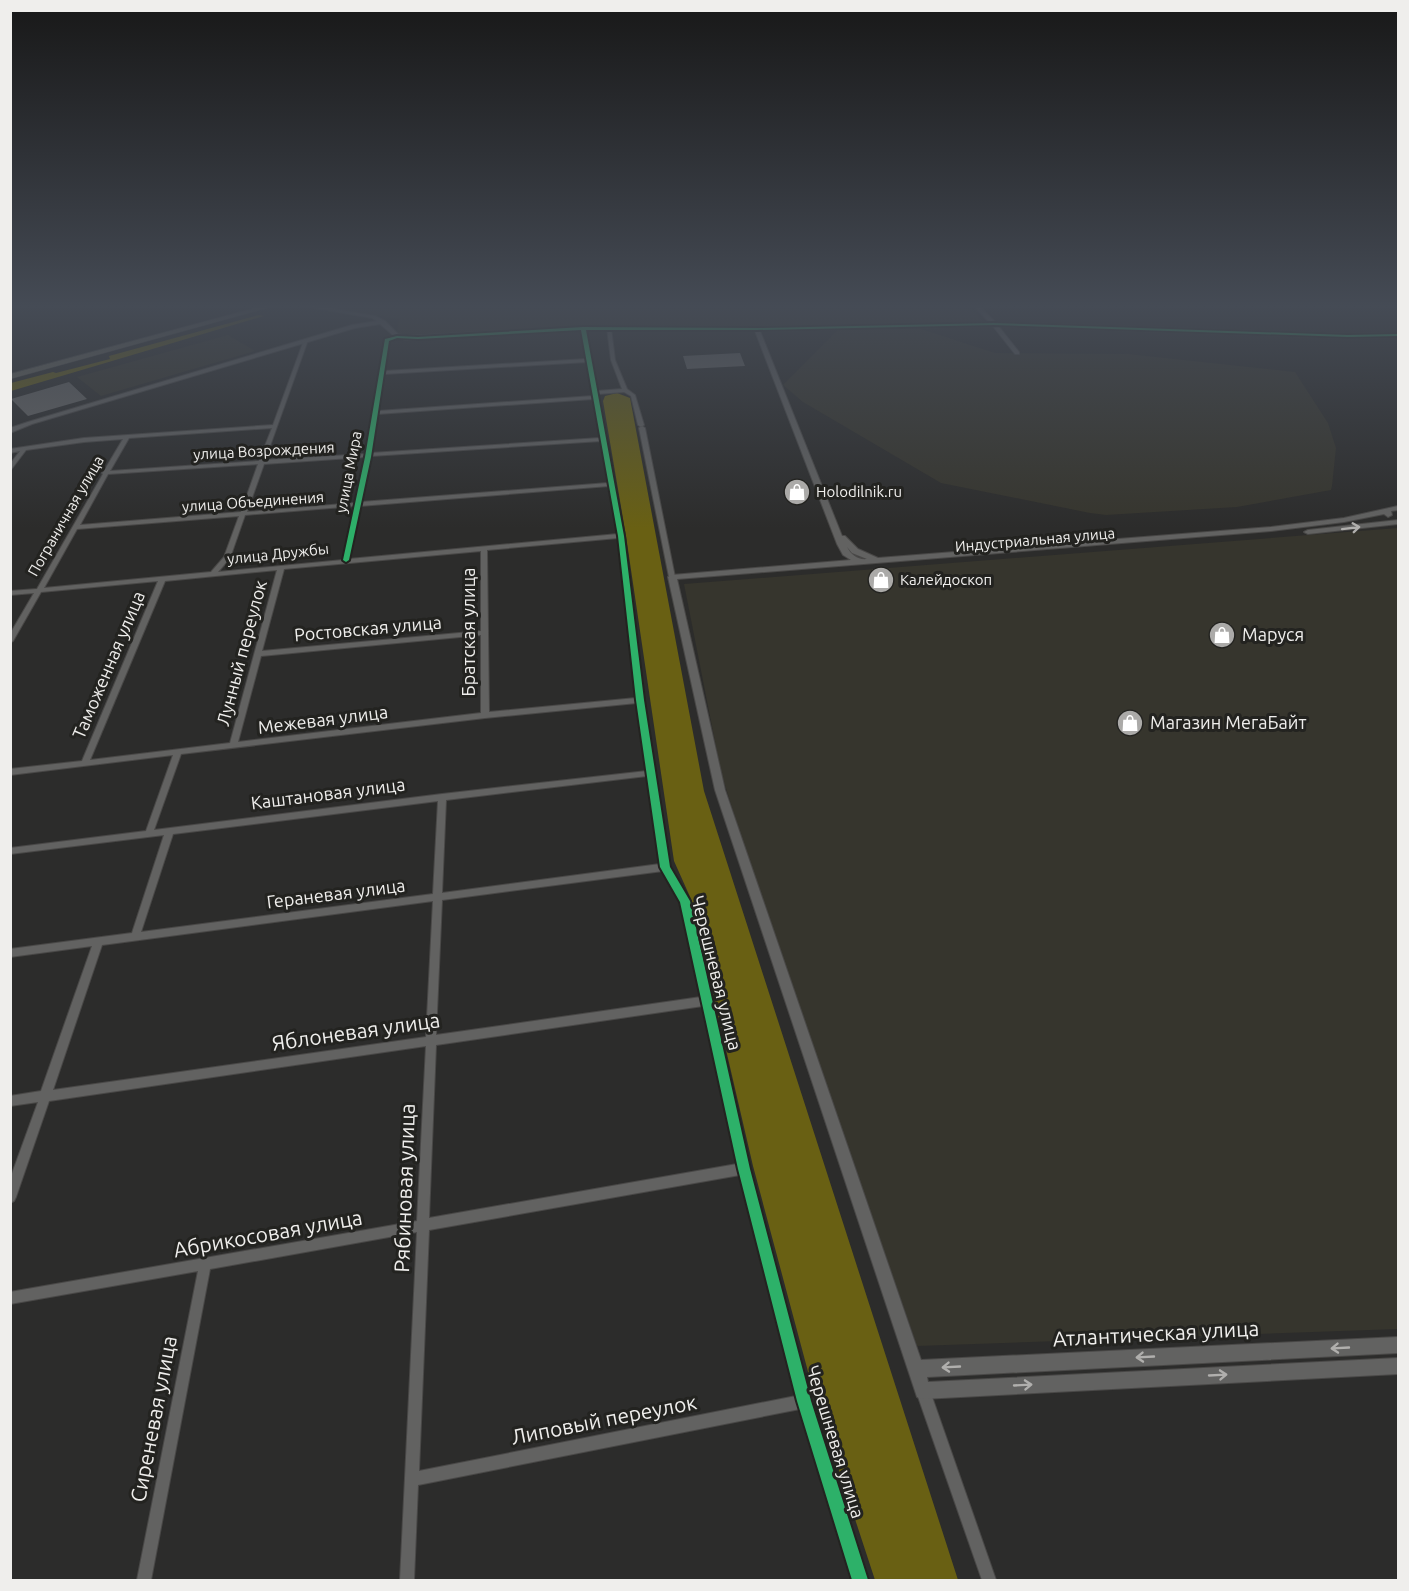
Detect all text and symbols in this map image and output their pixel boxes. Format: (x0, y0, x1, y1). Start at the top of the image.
street label: улица Мира (332, 430, 365, 514)
street label: улица Возрождения (193, 438, 335, 463)
street label: Пограничная улица (24, 453, 107, 579)
shop icon: Holodilnik.ru (782, 477, 812, 507)
place label: Holodilnik.ru (816, 483, 902, 500)
street label: улица Объединения (181, 488, 325, 515)
one-way arrow (1341, 522, 1361, 533)
street label: Индустриальная улица (954, 524, 1116, 555)
street label: улица Дружбы (226, 540, 330, 567)
shop icon: Калейдоскоп (866, 565, 896, 595)
street label: Братская улица (458, 568, 478, 696)
place label: Калейдоскоп (900, 571, 992, 588)
street label: Лунный переулок (212, 578, 270, 728)
street label: Таможенная улица (68, 588, 148, 741)
street label: Ростовская улица (293, 612, 443, 644)
shop icon: Маруся (1207, 620, 1237, 650)
place label: Маруся (1242, 624, 1304, 644)
street label: Межевая улица (257, 701, 389, 737)
shop icon: Магазин МегаБайт (1115, 708, 1145, 738)
place label: Магазин МегаБайт (1150, 712, 1306, 732)
street label: Каштановая улица (250, 774, 406, 812)
street label: Гераневая улица (265, 875, 406, 911)
street label: Черешневая улица (688, 893, 746, 1052)
street label: Яблоневая улица (270, 1007, 442, 1055)
street label: Рябиновая улица (389, 1103, 419, 1273)
street label: Абрикосовая улица (172, 1205, 364, 1261)
street label: Атлантическая улица (1052, 1316, 1260, 1350)
street label: Сиреневая улица (125, 1334, 181, 1504)
one-way arrow (1331, 1342, 1351, 1353)
one-way arrow (1136, 1352, 1156, 1363)
one-way arrow (941, 1362, 961, 1373)
street label: Черешневая улица (803, 1363, 869, 1521)
one-way arrow (1208, 1370, 1228, 1381)
one-way arrow (1013, 1380, 1033, 1391)
street label: Липовый переулок (509, 1389, 699, 1449)

